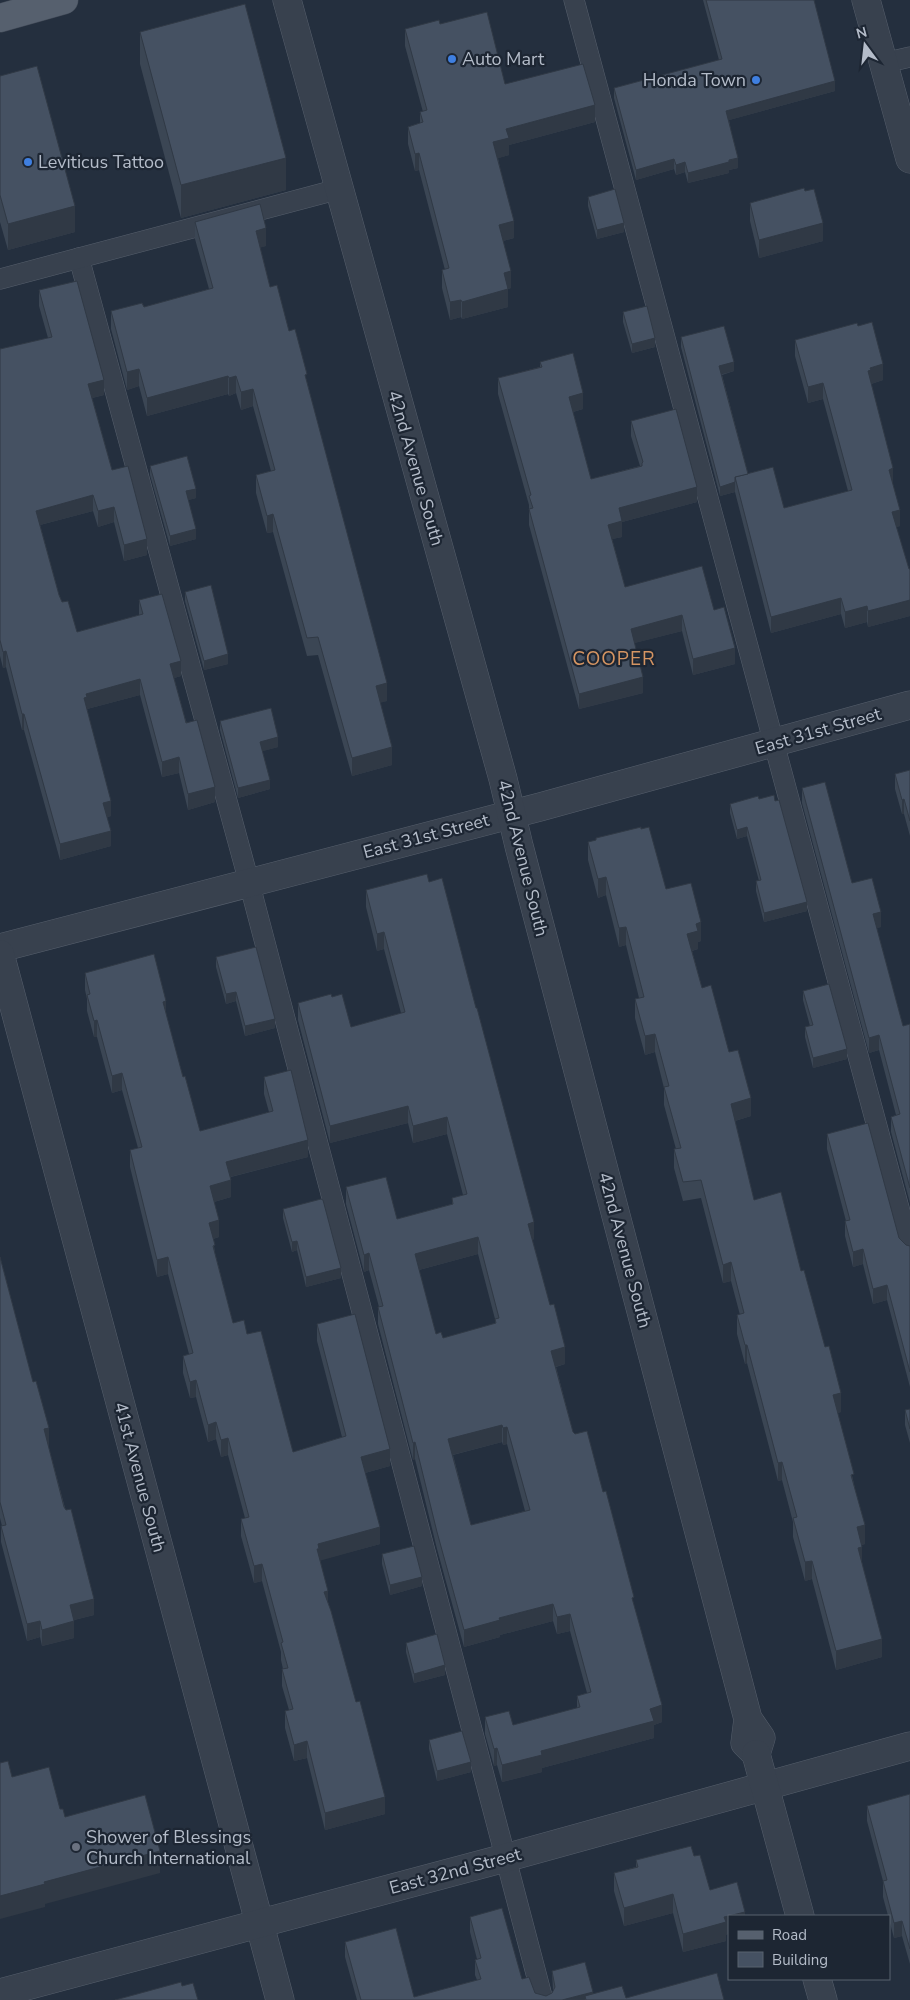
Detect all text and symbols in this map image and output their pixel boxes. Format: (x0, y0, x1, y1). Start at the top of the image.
north arrow (840, 20, 890, 70)
text: N (854, 22, 869, 43)
place label: Auto Mart (462, 47, 545, 71)
marker: Auto Mart (446, 53, 458, 65)
place label: Honda Town (643, 68, 746, 92)
marker: Honda Town (750, 74, 762, 86)
place label: Leviticus Tattoo (38, 150, 164, 174)
marker: Leviticus Tattoo (22, 156, 34, 168)
street label: 42nd Avenue South (382, 388, 450, 548)
district label: COOPER (572, 646, 656, 672)
street label: East 31st Street (752, 701, 884, 760)
street label: 42nd Avenue South (492, 777, 554, 939)
street label: East 31st Street (360, 807, 492, 864)
street label: 42nd Avenue South (593, 1169, 657, 1331)
street label: 41st Avenue South (108, 1399, 172, 1555)
place label: Shower of Blessings Church International (86, 1825, 251, 1870)
marker: Shower of Blessings Church International (70, 1841, 82, 1853)
street label: East 32nd Street (386, 1842, 524, 1900)
legend (728, 1915, 890, 1980)
text: Road (772, 1925, 807, 1945)
text: Building (772, 1950, 828, 1970)

